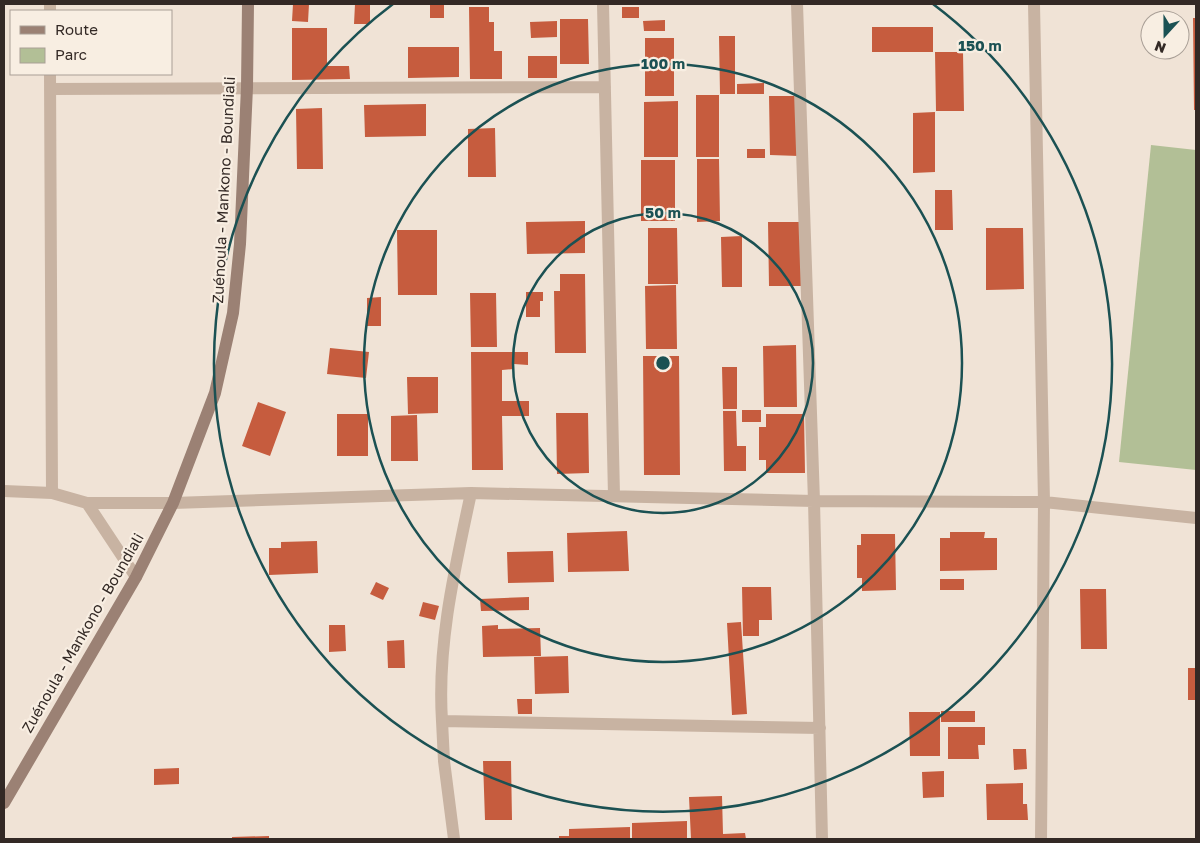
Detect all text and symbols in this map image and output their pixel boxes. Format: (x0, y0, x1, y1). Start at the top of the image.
legend (10, 10, 172, 75)
north arrow (1140, 10, 1190, 60)
text: Route (55, 20, 98, 38)
text: 150 m (958, 36, 1002, 54)
text: N (1152, 38, 1168, 57)
text: Parc (55, 45, 87, 63)
text: 100 m (641, 54, 685, 72)
street label: Zuénoula - Mankono - Boundiali (208, 76, 238, 304)
text: 50 m (645, 203, 681, 221)
centre of rings (654, 354, 672, 372)
street label: Zuénoula - Mankono - Boundiali (18, 530, 147, 735)

